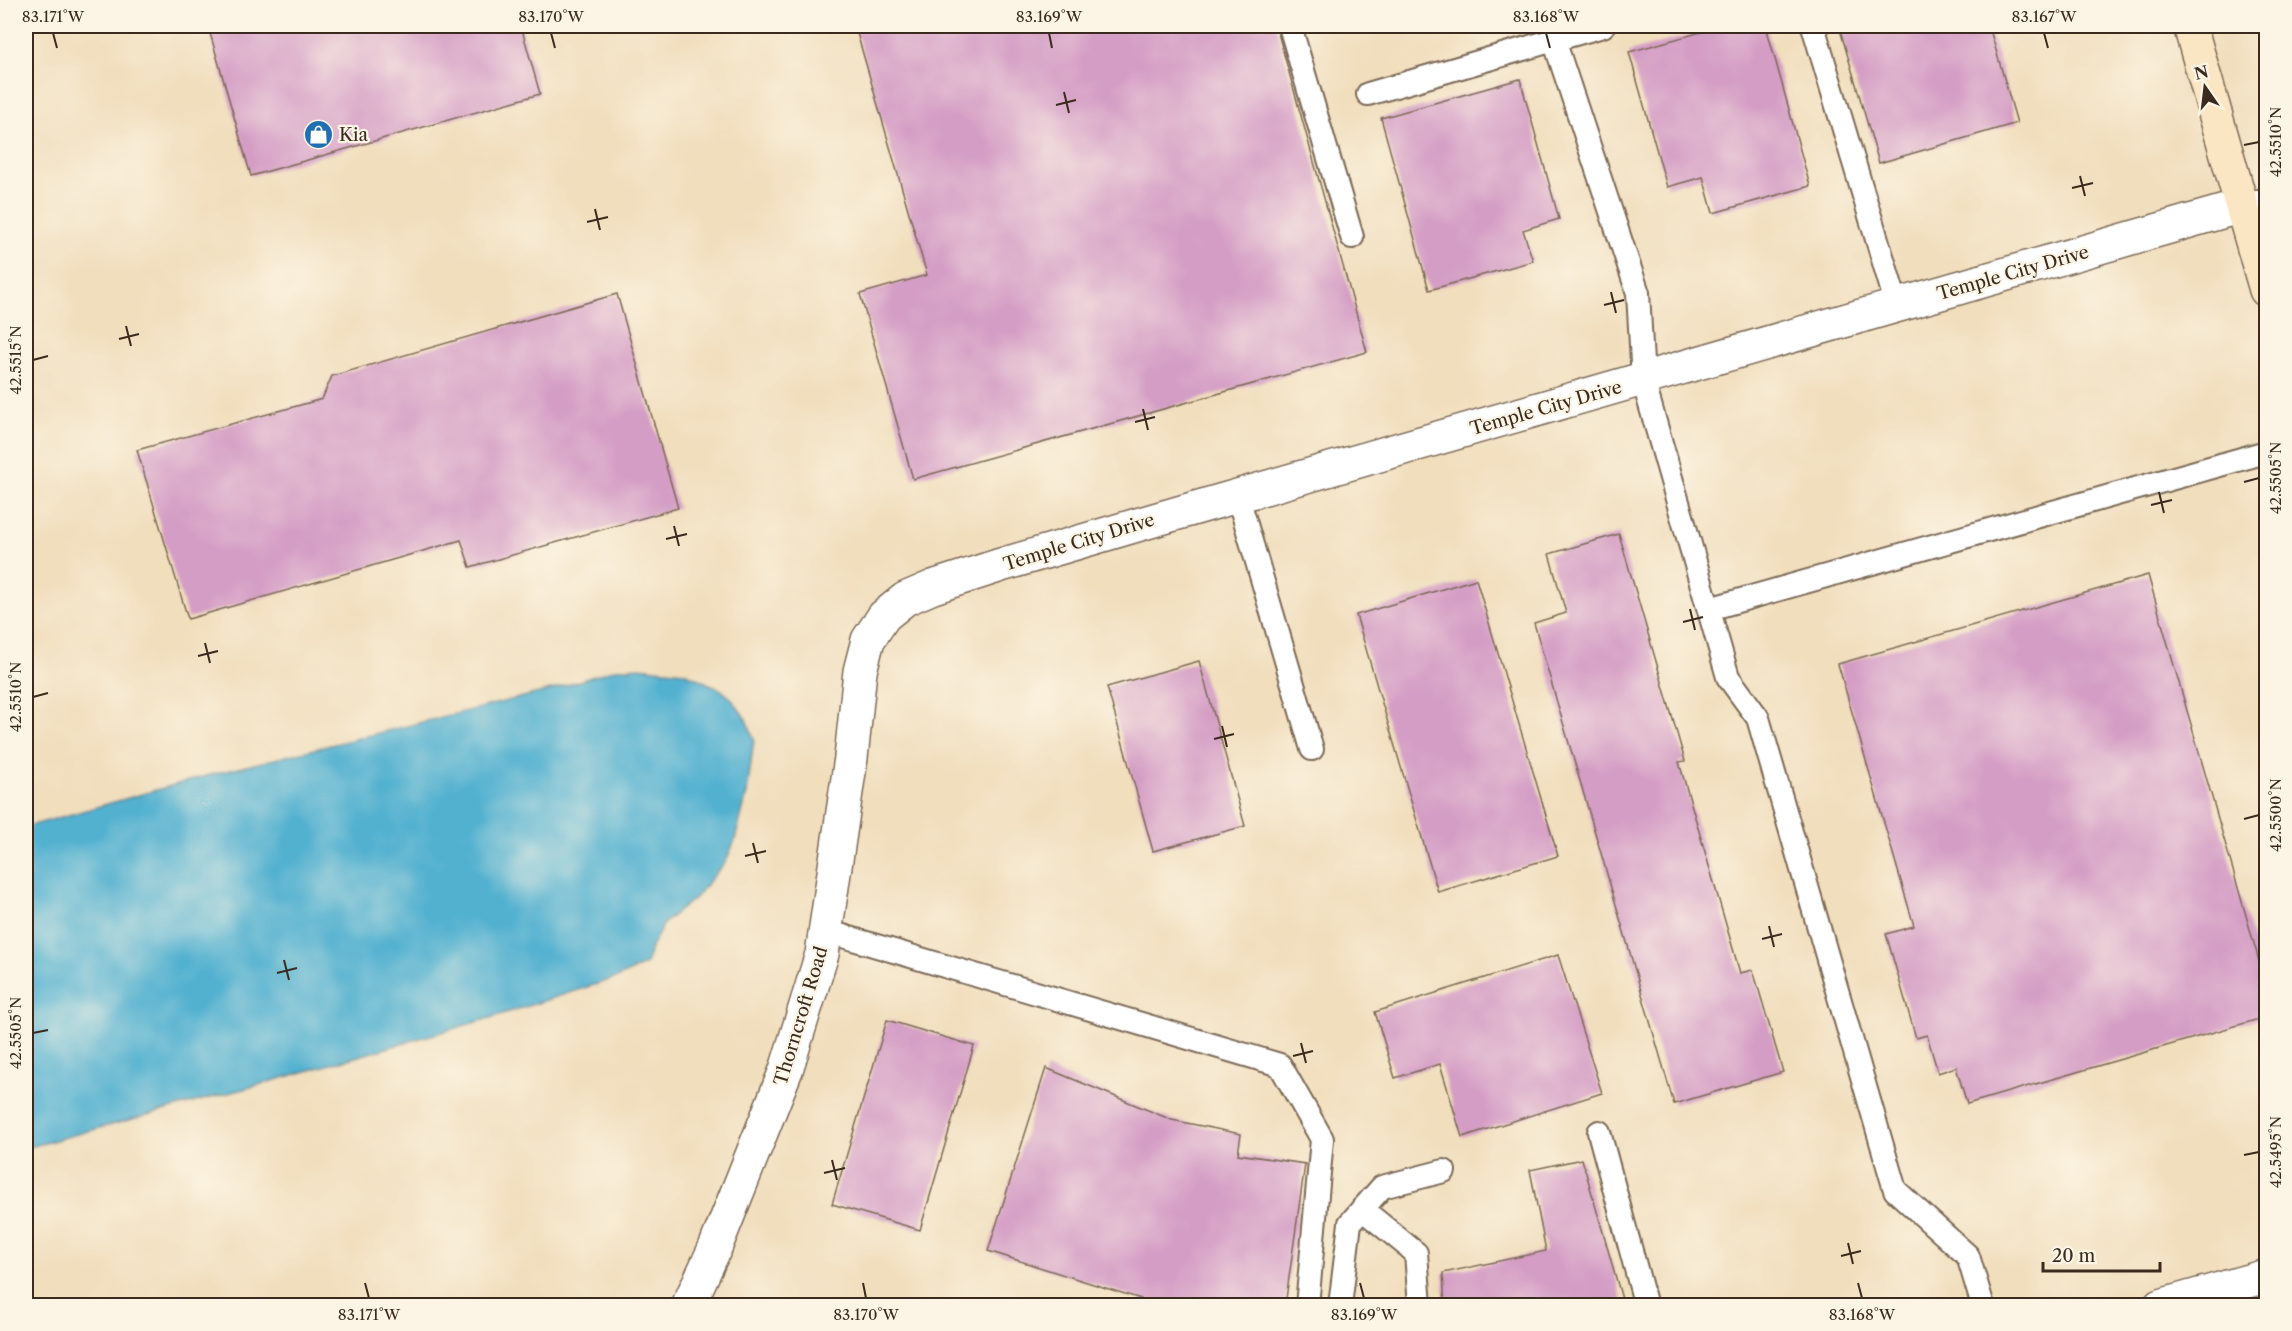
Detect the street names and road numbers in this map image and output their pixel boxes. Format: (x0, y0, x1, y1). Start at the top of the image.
street label: Temple City Drive (1935, 241, 2091, 305)
street label: Temple City Drive (1468, 376, 1624, 440)
street label: Temple City Drive (1001, 509, 1157, 575)
street label: Thorncroft Road (769, 944, 833, 1088)

